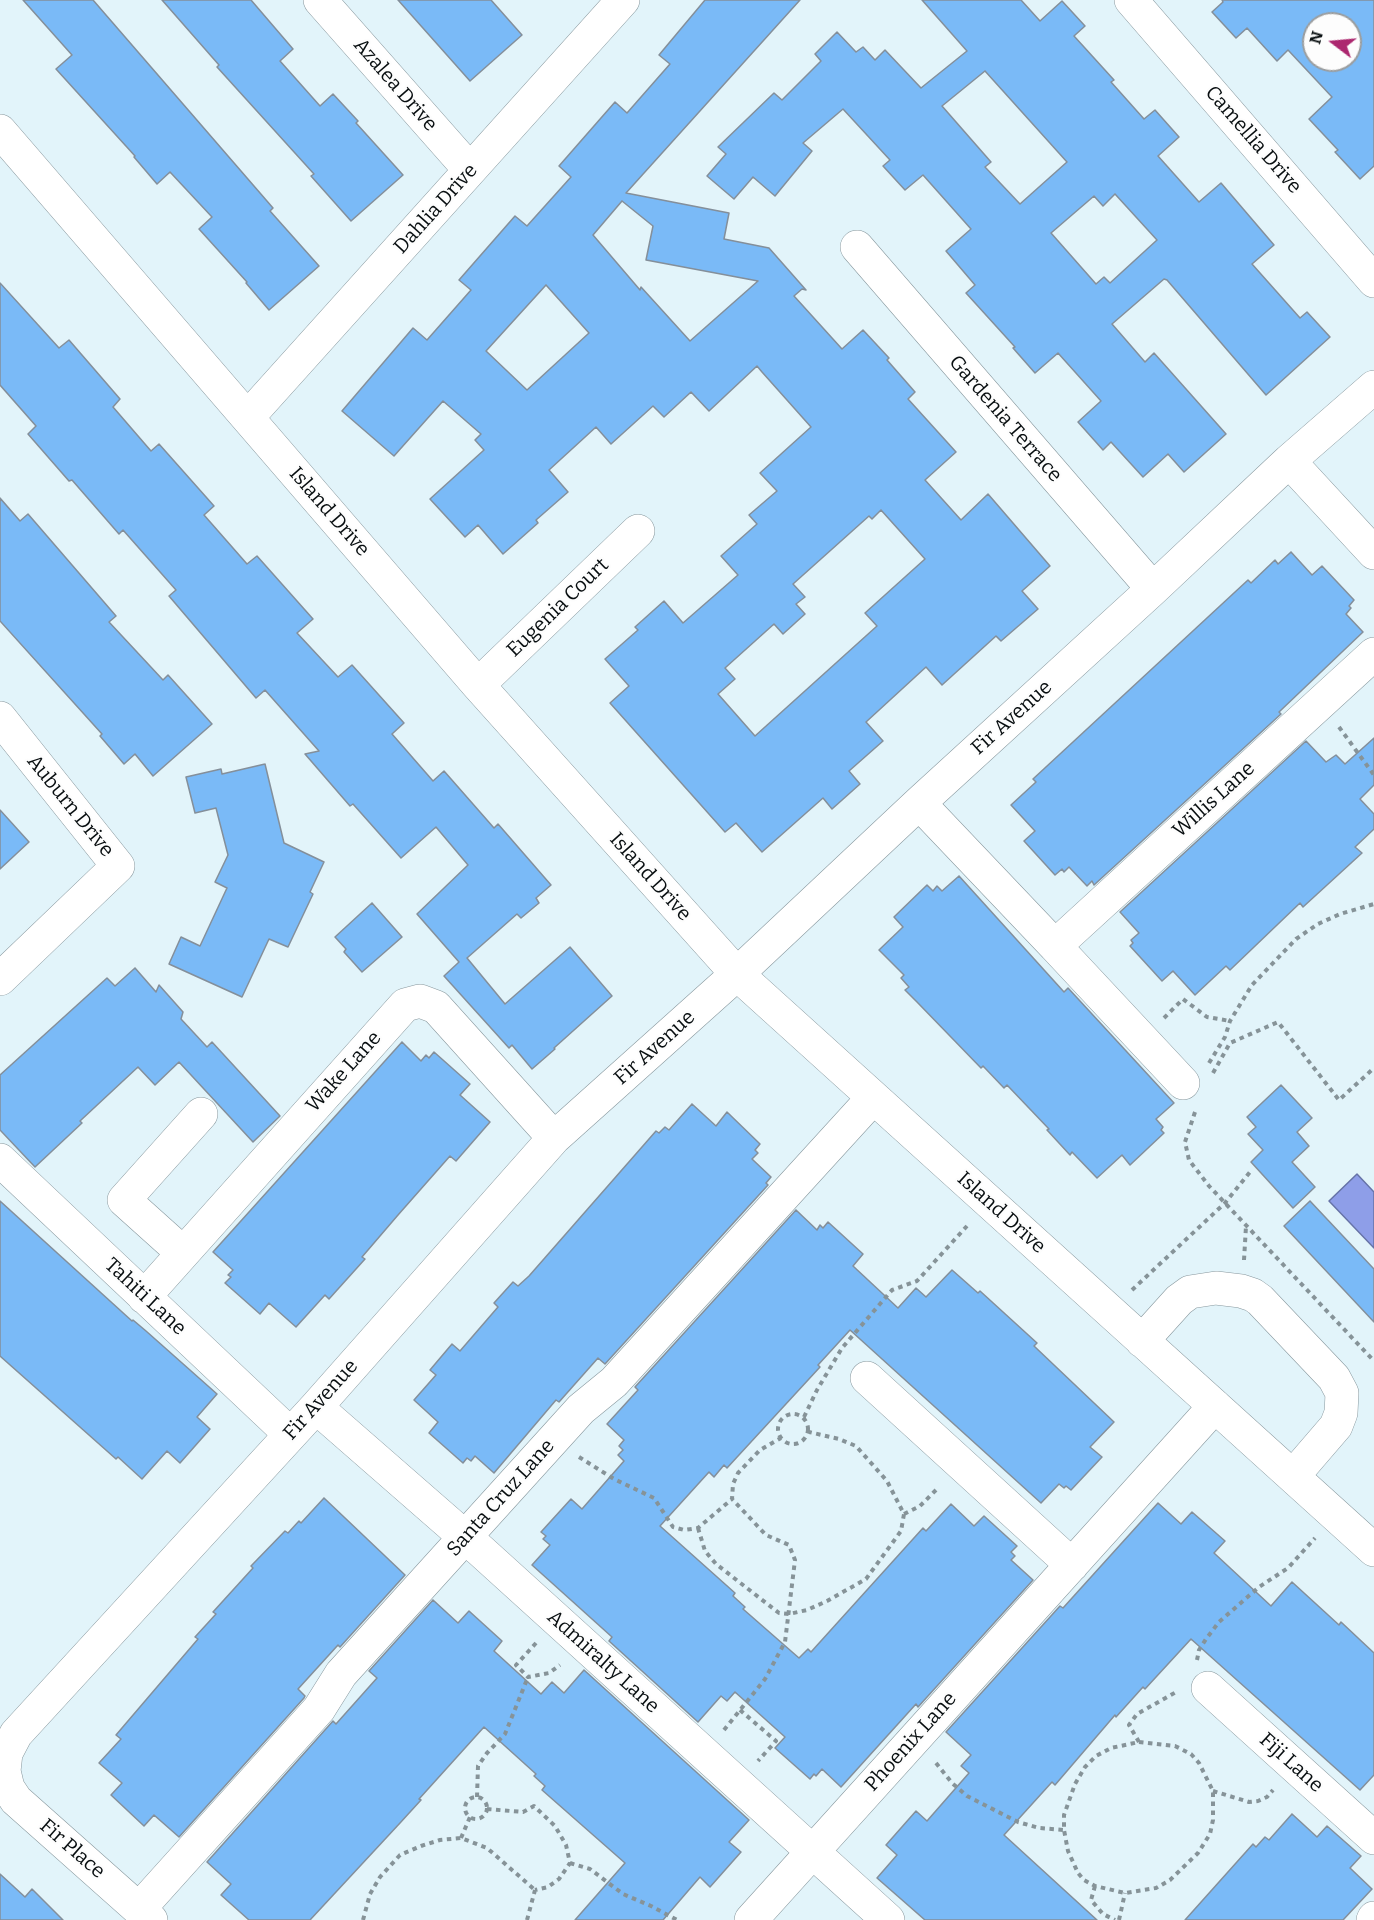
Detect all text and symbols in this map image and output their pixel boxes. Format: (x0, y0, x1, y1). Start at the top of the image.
north arrow (1302, 12, 1362, 72)
text: N (1305, 29, 1327, 46)
street label: Azalea Drive (348, 34, 442, 136)
street label: Camellia Drive (1200, 81, 1306, 199)
street label: Dahlia Drive (389, 159, 483, 259)
street label: Gardenia Terrace (943, 351, 1067, 487)
street label: Island Drive (284, 462, 374, 562)
street label: Eugenia Court (502, 554, 614, 662)
street label: Fir Avenue (967, 676, 1057, 760)
street label: Auburn Drive (22, 750, 118, 862)
street label: Willis Lane (1168, 757, 1260, 843)
street label: Island Drive (604, 828, 696, 926)
street label: Fir Avenue (610, 1006, 700, 1090)
street label: Wake Lane (301, 1027, 387, 1117)
street label: Island Drive (952, 1167, 1050, 1259)
street label: Tahiti Lane (99, 1253, 191, 1341)
street label: Fir Avenue (279, 1355, 363, 1445)
street label: Santa Cruz Lane (442, 1434, 560, 1562)
street label: Admiralty Lane (542, 1605, 664, 1719)
street label: Phoenix Lane (860, 1687, 962, 1797)
street label: Fiji Lane (1254, 1728, 1328, 1798)
street label: Fir Place (34, 1814, 110, 1884)

